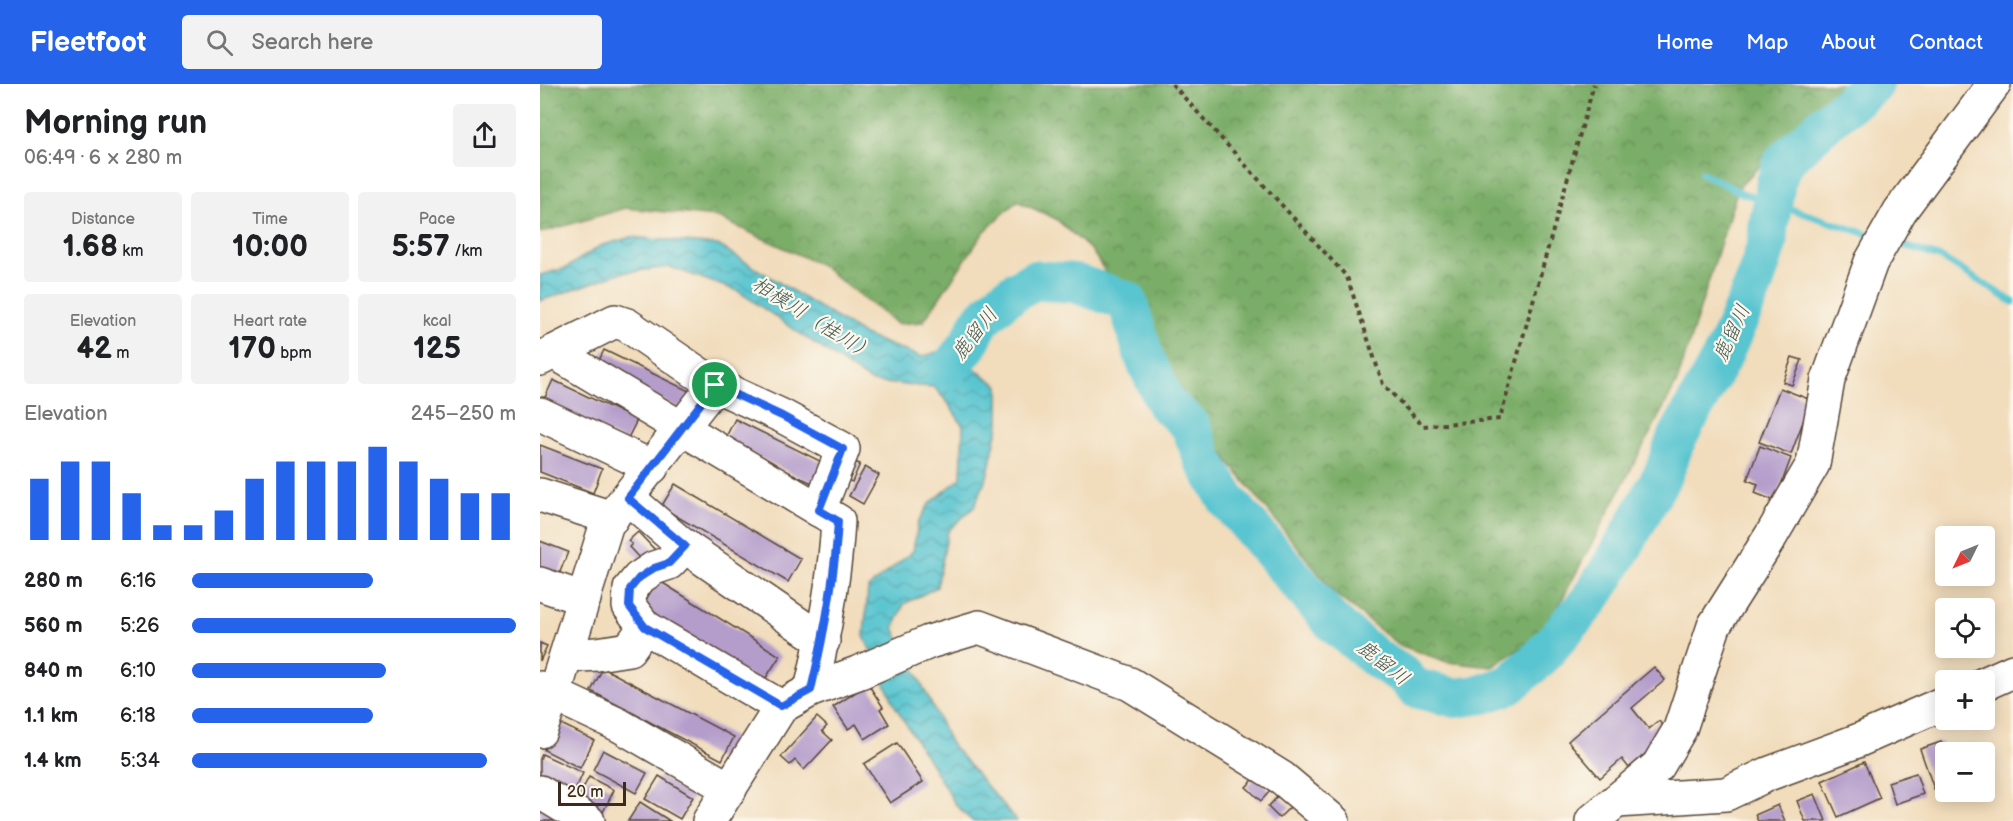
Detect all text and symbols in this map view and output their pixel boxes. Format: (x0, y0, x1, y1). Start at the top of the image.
search box (182, 15, 602, 69)
text: Fleetfoot (30, 26, 146, 59)
icon: search (203, 26, 236, 59)
text: Search here (251, 29, 373, 56)
text: Home (1656, 30, 1713, 55)
text: Map (1746, 30, 1788, 55)
text: About (1821, 30, 1876, 55)
text: Contact (1909, 30, 1983, 55)
text: Morning run (24, 103, 207, 143)
button: share (453, 104, 516, 167)
text: 06:49 · 6 × 280 m (24, 146, 182, 170)
text: Distance (71, 210, 135, 229)
text: Time (252, 210, 288, 229)
text: Pace (419, 210, 455, 229)
text: 1.68 (63, 229, 118, 265)
text: 10:00 (232, 229, 308, 265)
text: 5:57 (391, 229, 450, 265)
text: km (118, 242, 143, 261)
text: /km (450, 242, 483, 261)
water label: 相模川（桂川） (747, 272, 879, 366)
water label: 鹿留川 (1708, 301, 1756, 365)
water label: 鹿留川 (947, 303, 1003, 365)
text: Elevation (70, 312, 136, 331)
text: Heart rate (233, 312, 307, 331)
text: kcal (423, 312, 451, 331)
text: 42 (76, 331, 112, 367)
text: 170 (228, 331, 276, 367)
text: 125 (413, 331, 461, 367)
text: m (112, 344, 130, 363)
text: bpm (276, 344, 312, 363)
pin (689, 359, 740, 410)
icon: arrive (698, 368, 731, 401)
text: Elevation (24, 402, 107, 426)
text: 245–250 m (411, 402, 516, 426)
north arrow (1935, 526, 1995, 586)
map controls (1935, 526, 1995, 802)
text: 280 m (24, 569, 83, 593)
text: 6:16 (120, 569, 156, 593)
button: locate (1935, 598, 1995, 658)
text: 560 m (24, 614, 83, 638)
text: 5:26 (120, 614, 160, 638)
water label: 鹿留川 (1352, 635, 1414, 691)
text: 840 m (24, 659, 83, 683)
text: 6:10 (120, 659, 156, 683)
button: + (1935, 670, 1995, 730)
text: 1.1 km (24, 704, 78, 728)
text: 6:18 (120, 704, 156, 728)
button: − (1935, 742, 1995, 802)
text: 1.4 km (24, 749, 82, 773)
text: 5:34 (120, 749, 160, 773)
scale bar (558, 779, 626, 806)
text: 20 m (567, 783, 603, 802)

